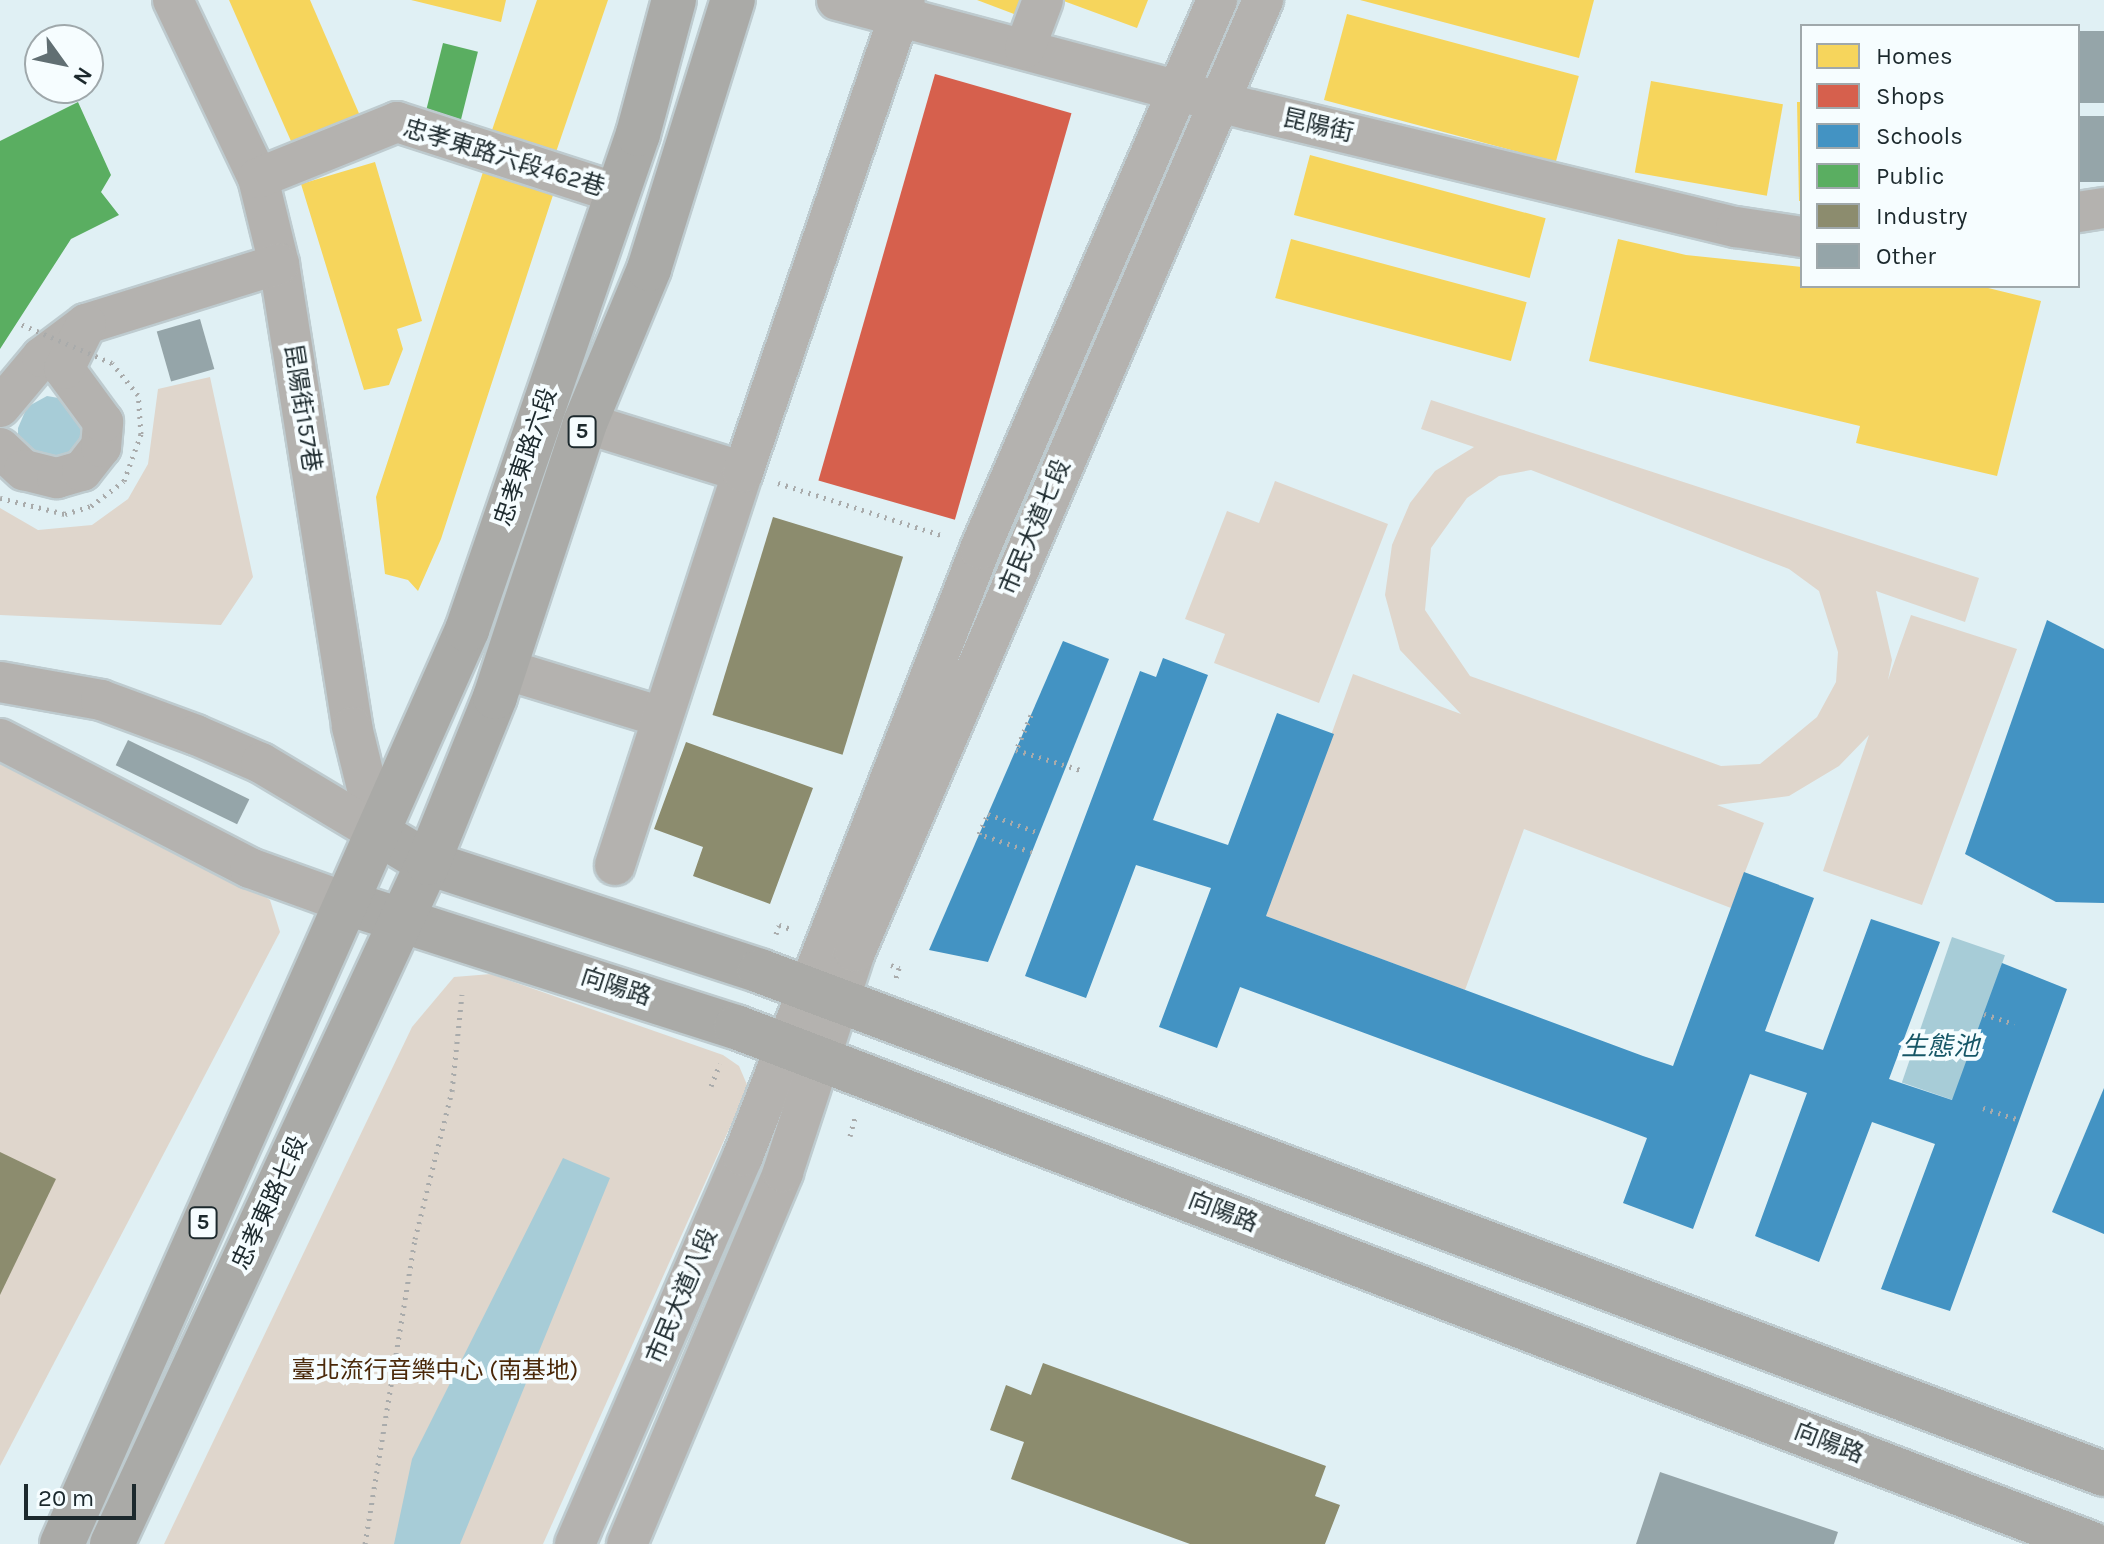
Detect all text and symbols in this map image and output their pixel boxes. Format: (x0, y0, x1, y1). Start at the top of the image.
north arrow (24, 24, 104, 104)
legend (1800, 24, 2080, 288)
text: Homes (1876, 42, 1953, 70)
text: N (67, 62, 98, 90)
text: Shops (1876, 82, 1945, 110)
street label: 昆陽街 (1280, 104, 1356, 148)
street label: 忠孝東路六段462巷 (400, 114, 608, 202)
text: Schools (1876, 122, 1963, 150)
text: Public (1876, 162, 1944, 190)
text: Industry (1876, 202, 1967, 230)
text: Other (1876, 242, 1936, 270)
street label: 昆陽街157巷 (278, 342, 326, 474)
street label: 忠孝東路六段 (489, 384, 563, 530)
road number: 5 (566, 414, 598, 450)
street label: 市民大道七段 (994, 455, 1076, 599)
street label: 向陽路 (577, 962, 655, 1012)
water label: 生態池 (1901, 1031, 1979, 1063)
street label: 忠孝東路七段 (227, 1132, 313, 1274)
street label: 向陽路 (1184, 1186, 1262, 1238)
road number: 5 (187, 1205, 219, 1241)
street label: 市民大道八段 (641, 1224, 723, 1368)
park label: 臺北流行音樂中心 (南基地) (292, 1357, 578, 1385)
street label: 向陽路 (1790, 1417, 1868, 1469)
scale bar (28, 1468, 140, 1518)
text: 20 m (38, 1484, 94, 1512)

